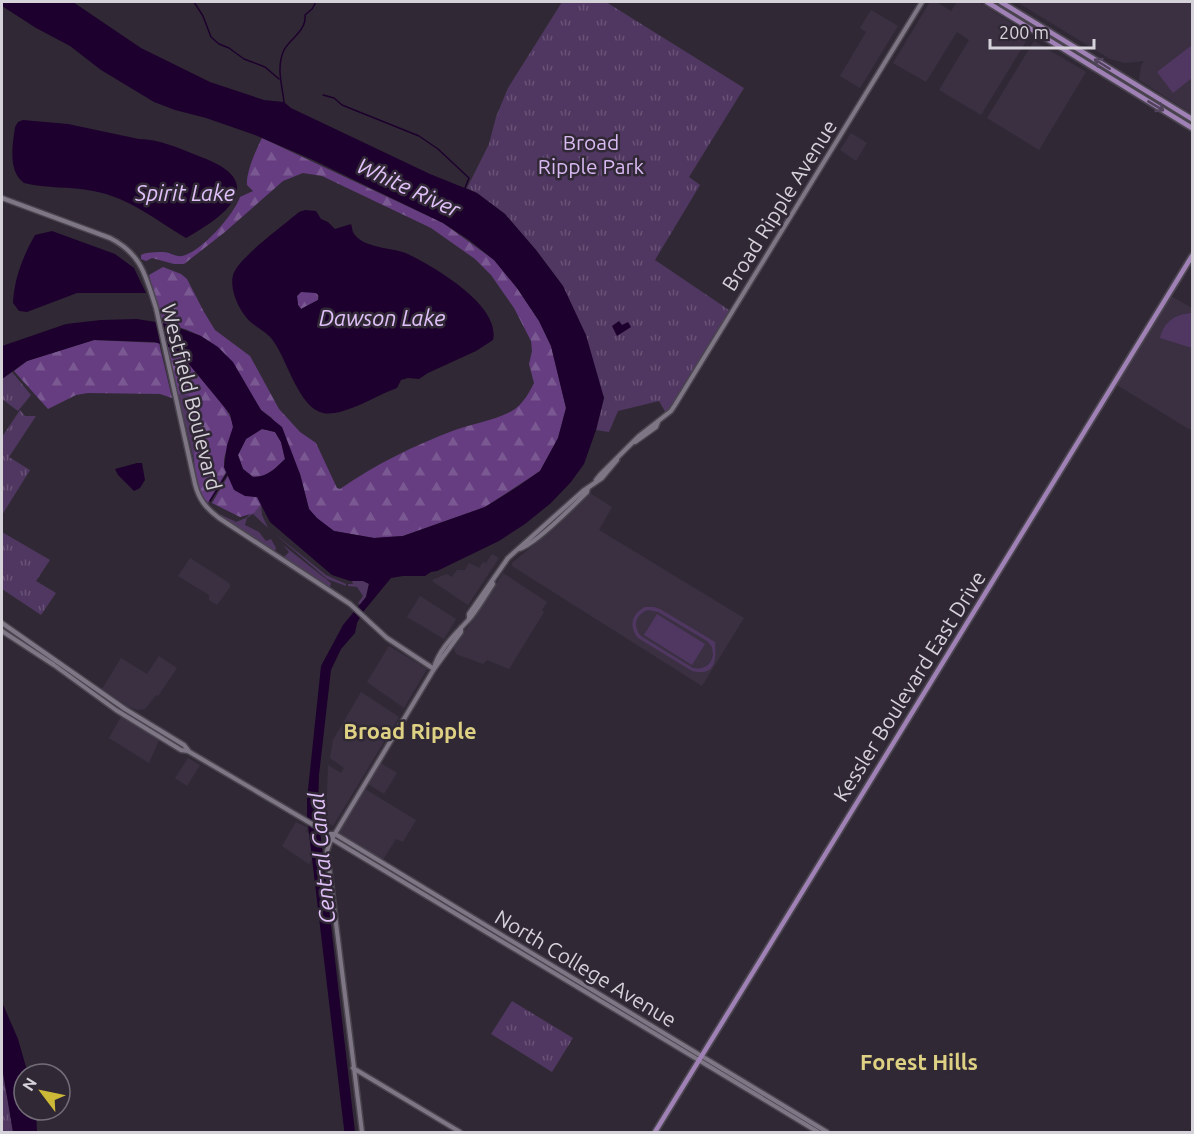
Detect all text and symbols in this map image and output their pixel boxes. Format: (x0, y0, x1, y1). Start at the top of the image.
scale bar (990, 12, 1094, 50)
text: 200 m (999, 22, 1049, 42)
one-way arrow (1094, 58, 1111, 70)
one-way arrow (1148, 100, 1165, 113)
street label: Broad Ripple Avenue (717, 115, 841, 295)
park label: Broad Ripple Park (538, 130, 645, 178)
water label: White River (353, 152, 465, 222)
water label: Spirit Lake (134, 180, 235, 205)
street label: Westfield Boulevard (157, 301, 227, 493)
water label: Dawson Lake (319, 305, 445, 330)
street label: Kessler Boulevard East Drive (828, 566, 990, 806)
district label: Broad Ripple (343, 718, 477, 743)
water label: Central Canal (303, 791, 339, 925)
street label: North College Avenue (491, 904, 681, 1032)
district label: Forest Hills (860, 1049, 978, 1074)
north arrow (12, 1062, 72, 1122)
text: N (18, 1074, 40, 1094)

